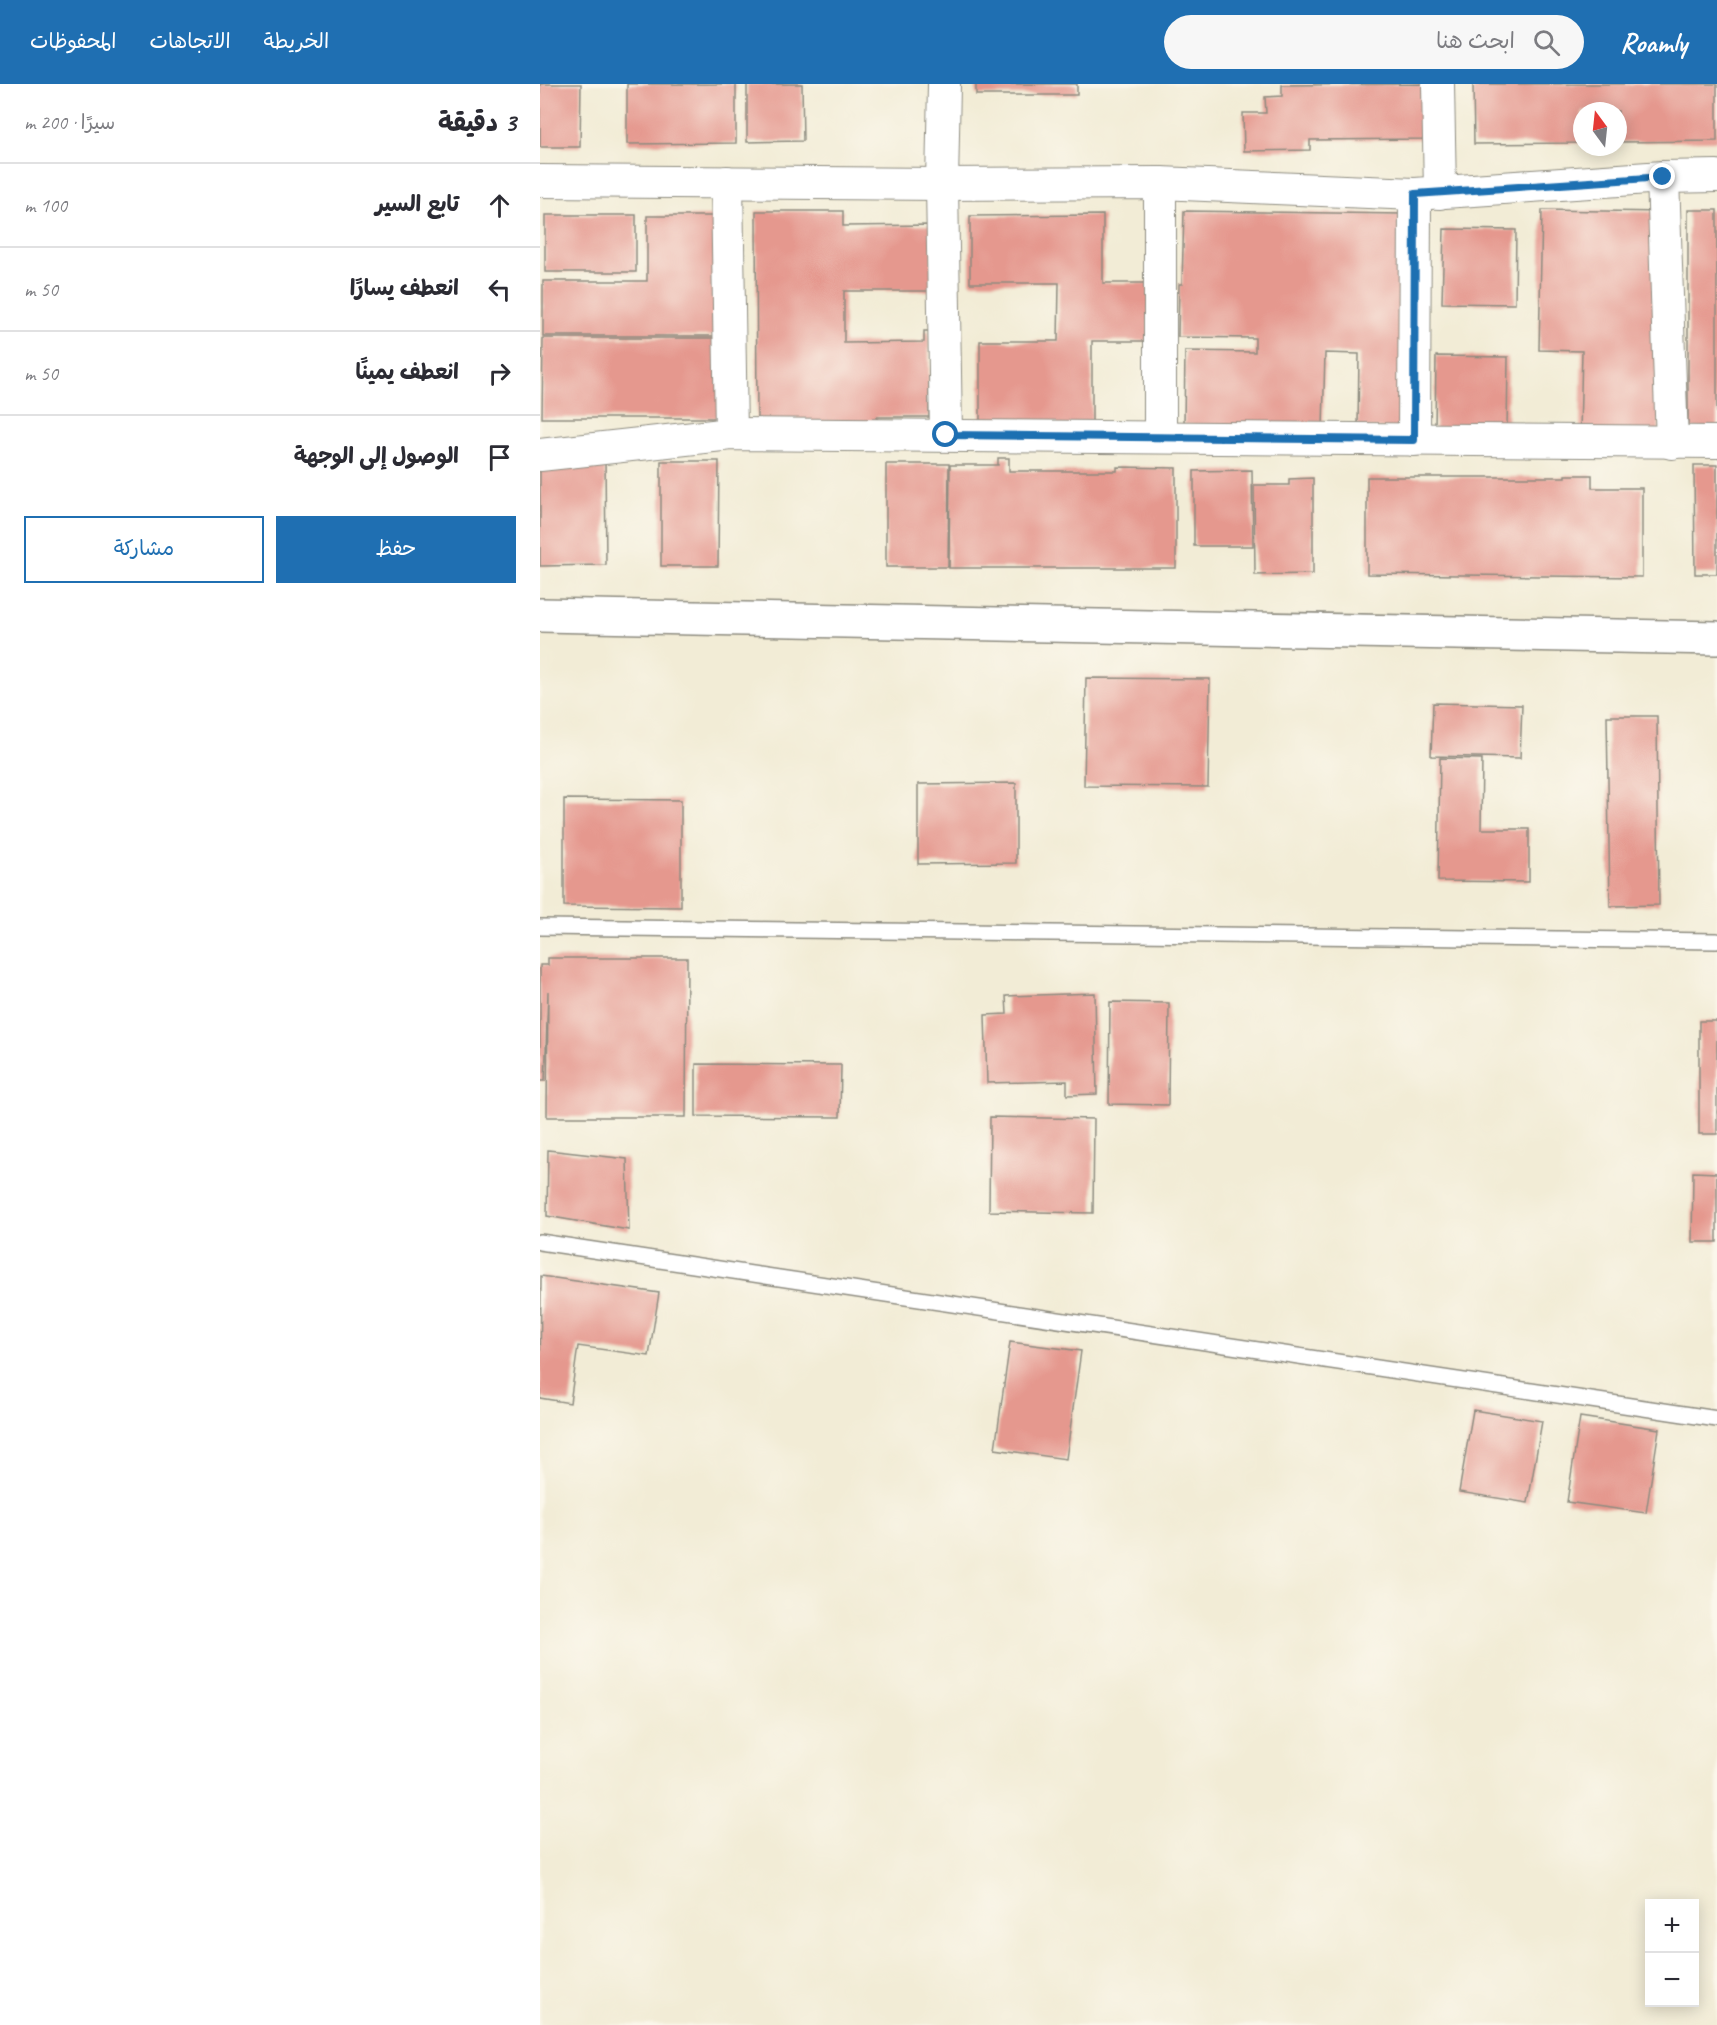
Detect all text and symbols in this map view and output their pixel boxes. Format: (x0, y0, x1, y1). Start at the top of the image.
search box (1164, 15, 1584, 69)
text: Roamly (1620, 25, 1687, 60)
icon: search (1530, 26, 1563, 59)
text: ابحث هنا (1436, 27, 1515, 55)
text: المحفوظات (30, 28, 116, 54)
text: الاتجاهات (149, 28, 231, 54)
text: الخريطة (264, 28, 329, 54)
north arrow (1573, 102, 1627, 156)
text: 3 دقيقة (438, 106, 516, 139)
text: سيرًا · 200 m (24, 110, 115, 135)
route end (1649, 163, 1675, 189)
icon: ahead (483, 189, 516, 222)
text: تابع السير (375, 190, 459, 218)
text: 100 m (24, 193, 67, 218)
icon: left (483, 273, 516, 306)
text: انعطف يسارًا (350, 274, 459, 302)
text: 50 m (24, 277, 58, 302)
icon: right (483, 357, 516, 390)
text: انعطف يمينًا (355, 358, 459, 386)
text: 50 m (24, 361, 58, 386)
route start (932, 421, 958, 447)
icon: arrive (483, 441, 516, 474)
text: الوصول إلى الوجهة (294, 442, 459, 470)
button: مشاركة (24, 516, 264, 583)
button: حفظ (276, 516, 516, 583)
map controls (1645, 1899, 1699, 2007)
button: + (1645, 1899, 1699, 1953)
button: − (1645, 1953, 1699, 2007)

